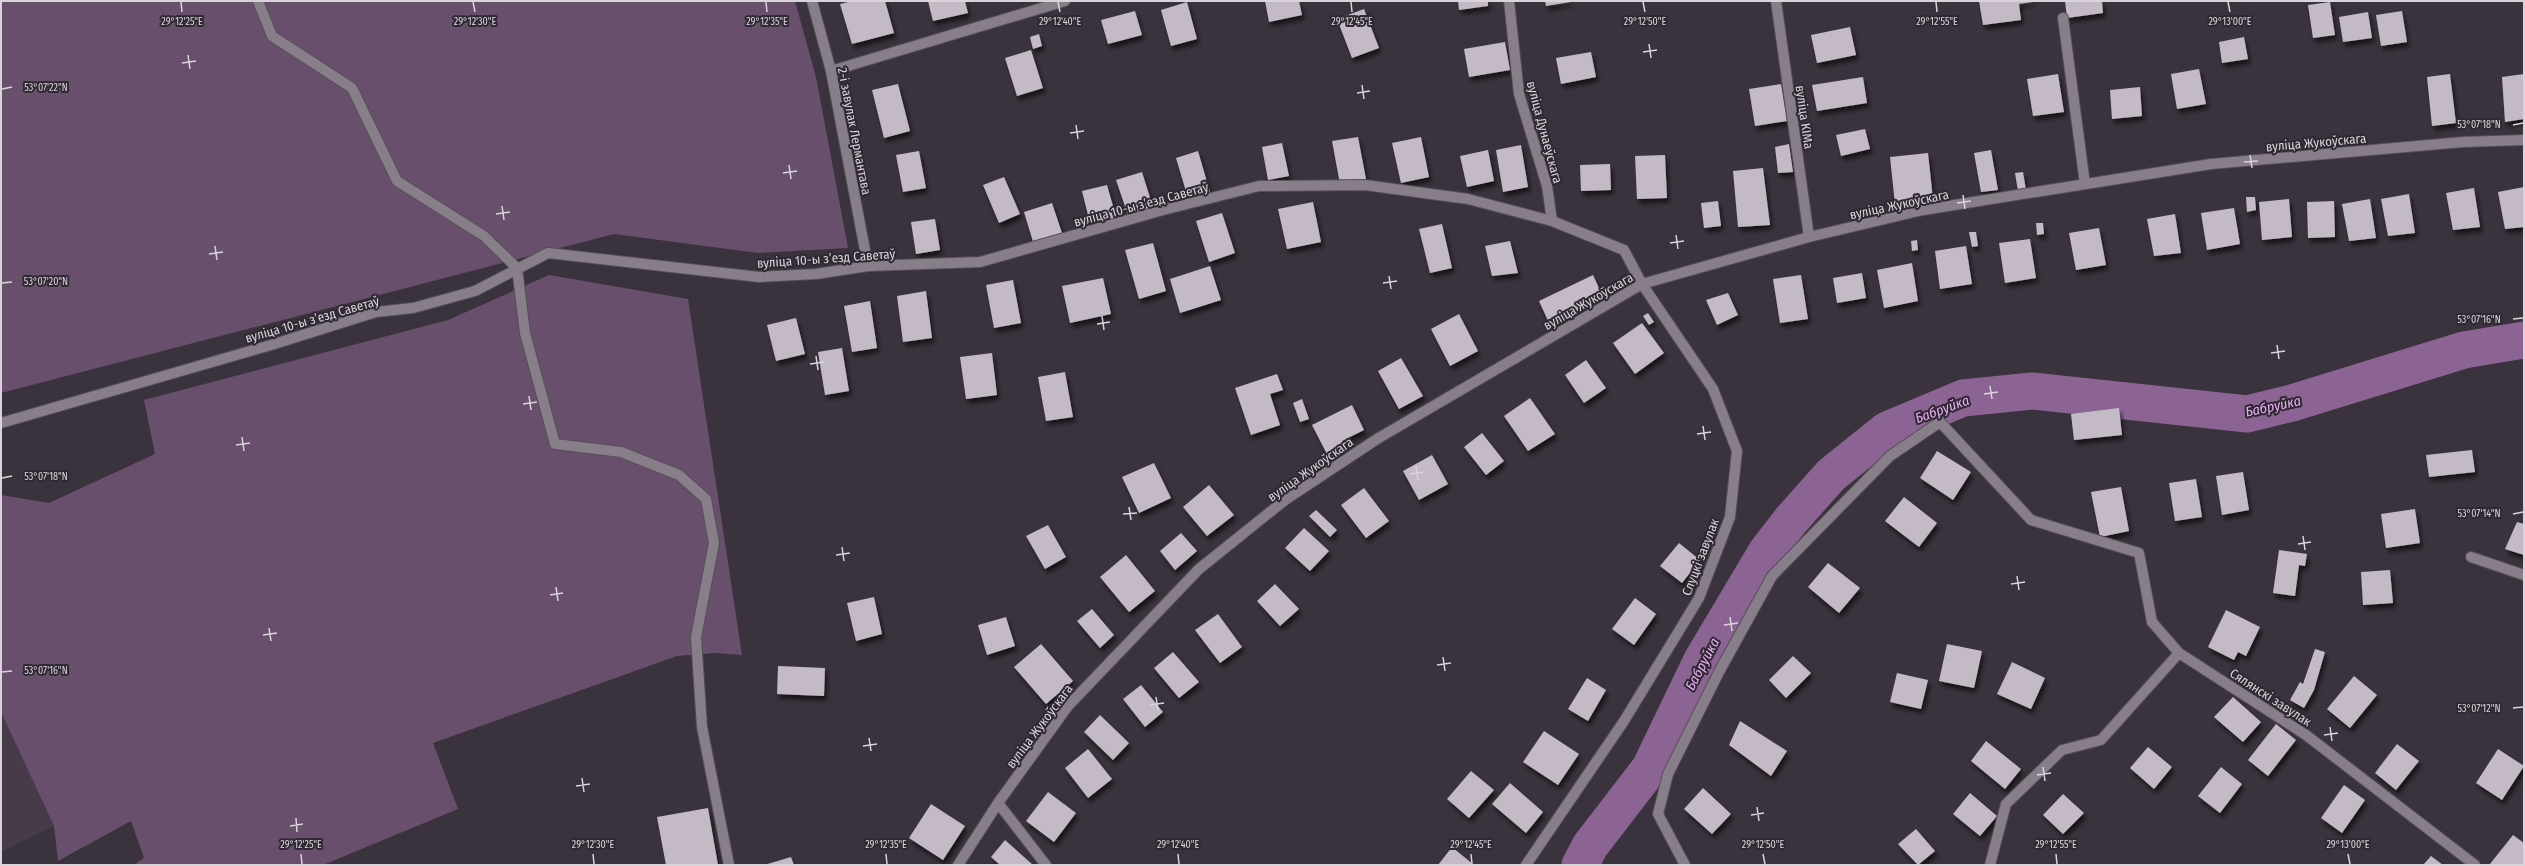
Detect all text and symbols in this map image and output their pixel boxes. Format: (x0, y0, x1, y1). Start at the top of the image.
text: 29°12'25"E (161, 16, 203, 28)
text: 29°12'30"E (454, 16, 496, 28)
text: 29°12'35"E (746, 16, 788, 28)
text: 29°12'40"E (1039, 16, 1081, 28)
text: 29°12'45"E (1331, 16, 1373, 28)
text: 29°12'50"E (1624, 16, 1667, 28)
text: 29°12'55"E (1916, 16, 1958, 28)
text: 29°13'00"E (2208, 16, 2252, 28)
street label: 2-і завулак Лермантава (835, 66, 874, 196)
street label: вуліца Дунаеўскага (1524, 79, 1565, 185)
text: 53°07'22"N (24, 82, 68, 94)
street label: вуліца КІМа (1793, 84, 1816, 150)
text: 53°07'18"N (2457, 119, 2501, 131)
street label: вуліца Жукоўскага (2265, 131, 2367, 154)
street label: вуліца 10-ы зʼезд Саветаў (1072, 179, 1210, 230)
street label: вуліца Жукоўскага (1848, 187, 1950, 222)
street label: вуліца 10-ы зʼезд Саветаў (756, 246, 896, 271)
street label: вуліца Жукоўскага (1541, 270, 1636, 333)
text: 53°07'20"N (24, 276, 68, 288)
street label: вуліца 10-ы зʼезд Саветаў (243, 293, 381, 346)
text: 53°07'16"N (2457, 314, 2501, 326)
water label: Бабруйка (1913, 392, 1972, 427)
water label: Бабруйка (2244, 392, 2303, 421)
street label: вуліца Жукоўскага (1265, 434, 1356, 504)
text: 53°07'18"N (24, 471, 68, 483)
text: 53°07'14"N (2458, 508, 2501, 520)
street label: Слуцкі завулак (1679, 516, 1722, 598)
water label: Бабруйка (1682, 635, 1723, 693)
text: 53°07'16"N (24, 665, 68, 677)
street label: Сялянскі завулак (2227, 666, 2314, 729)
street label: вуліца Жукоўскага (1003, 682, 1076, 771)
text: 53°07'12"N (2457, 703, 2501, 715)
text: 29°12'25"E (280, 839, 322, 851)
text: 29°12'30"E (572, 839, 614, 851)
text: 29°12'35"E (865, 839, 907, 851)
text: 29°12'40"E (1157, 839, 1199, 851)
text: 29°12'45"E (1450, 839, 1492, 851)
text: 29°12'50"E (1742, 839, 1785, 851)
text: 29°12'55"E (2035, 839, 2077, 851)
text: 29°13'00"E (2326, 839, 2370, 851)

